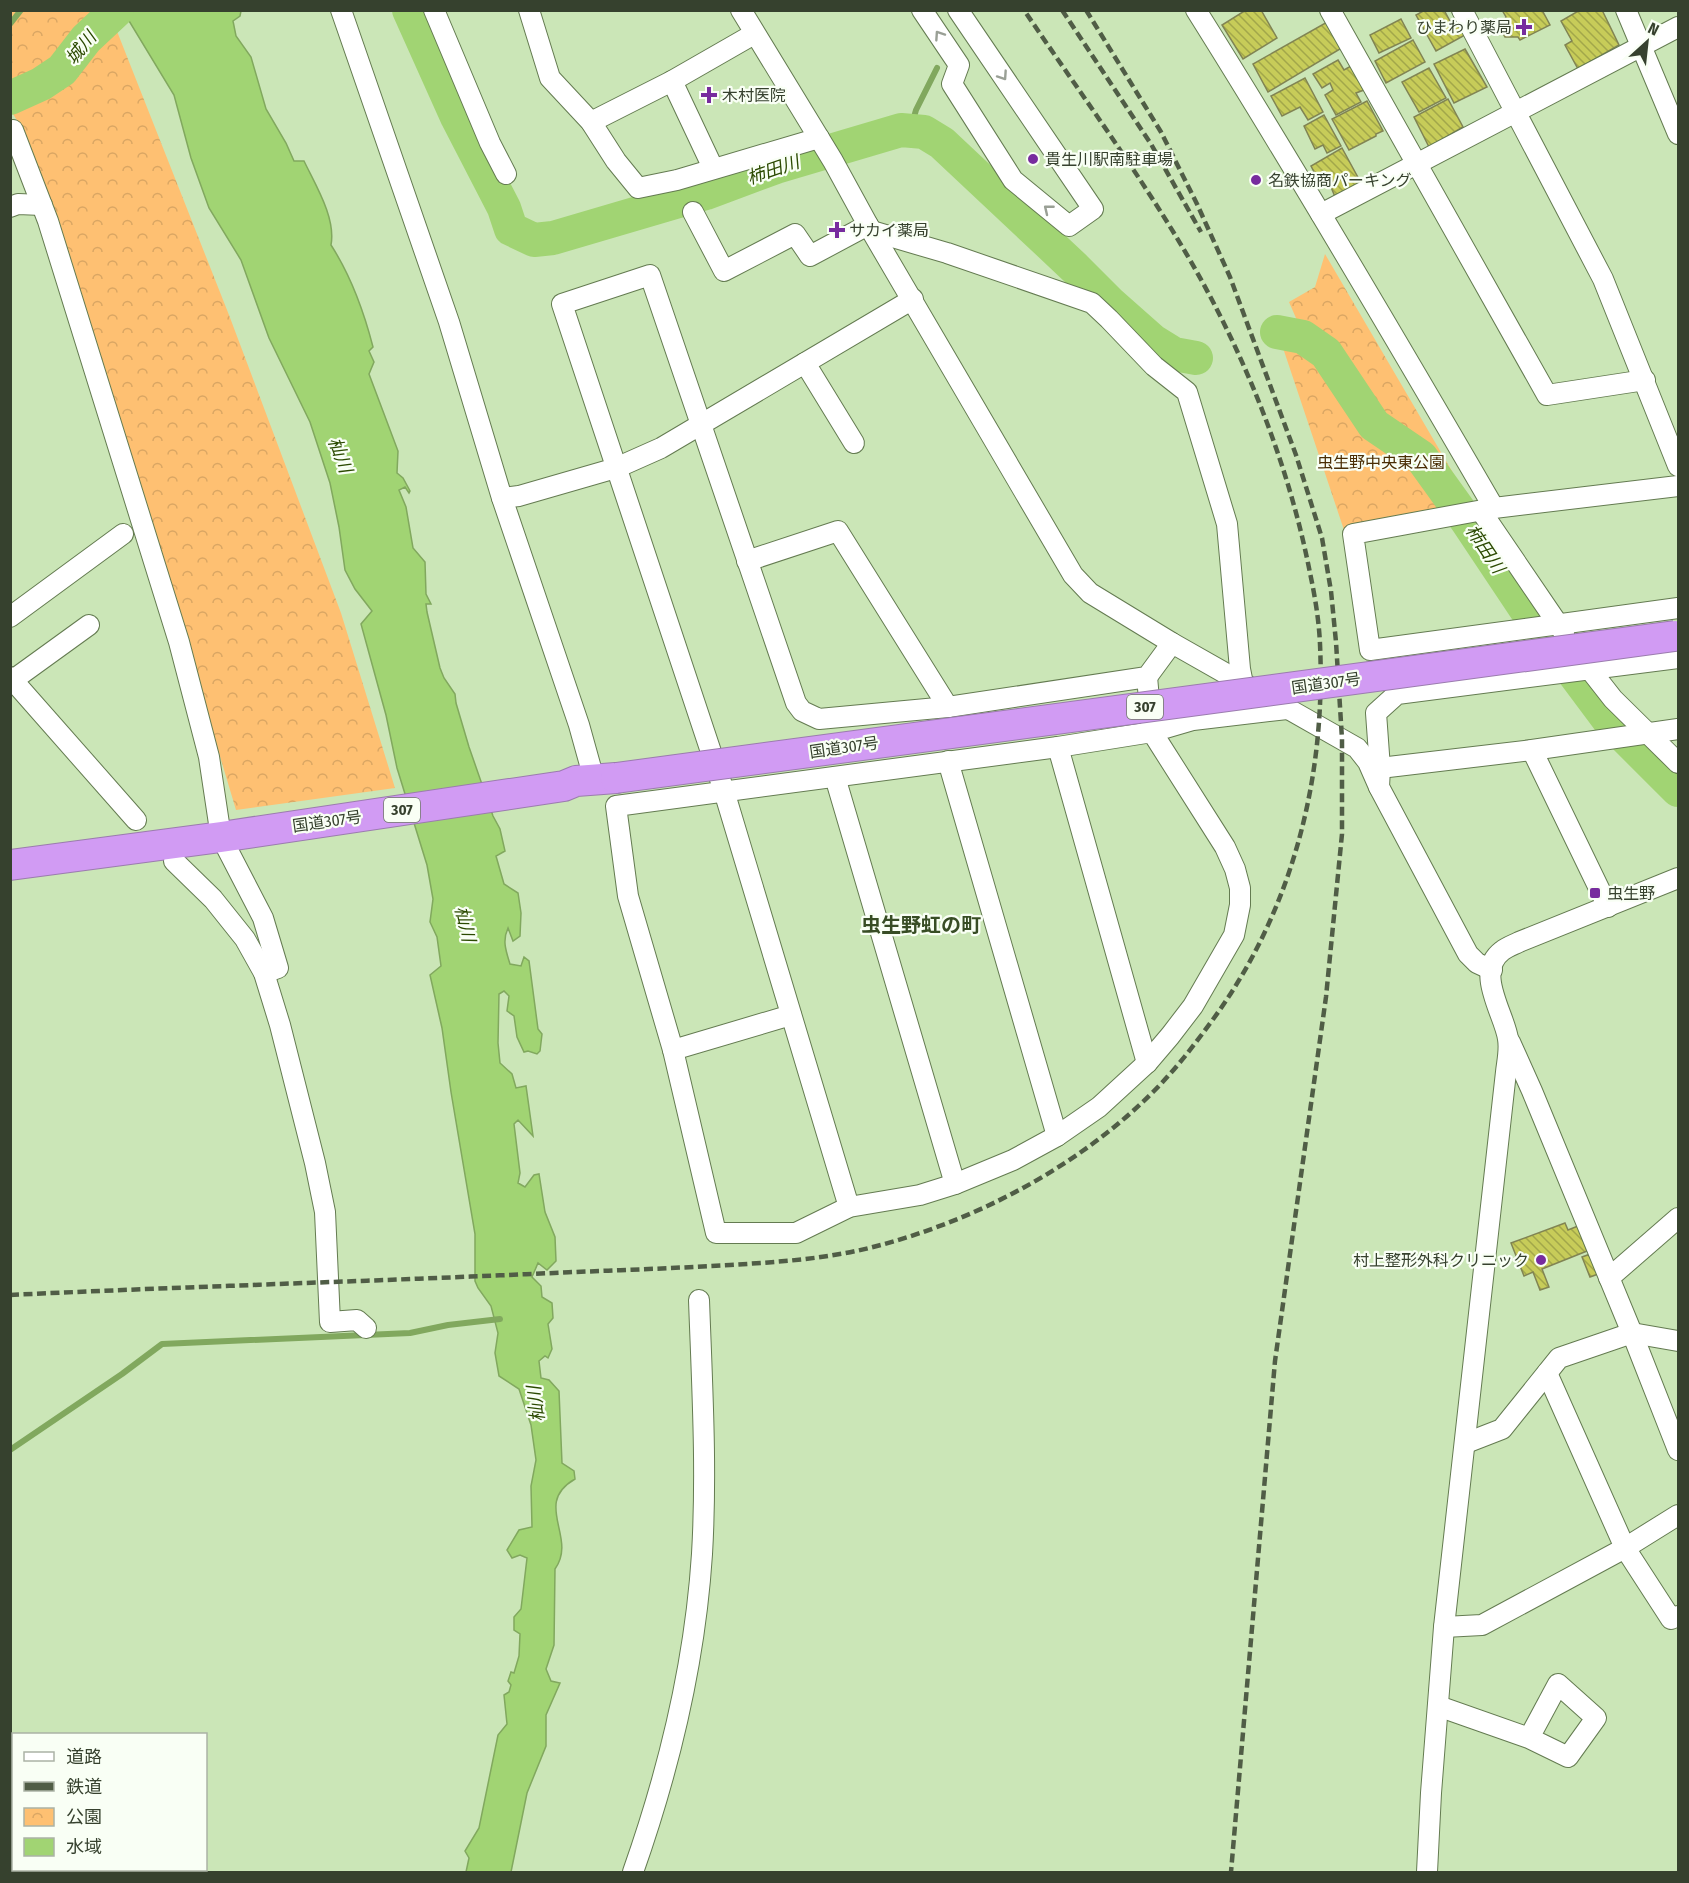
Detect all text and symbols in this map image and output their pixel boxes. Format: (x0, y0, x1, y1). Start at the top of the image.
north arrow (1617, 12, 1677, 72)
place label: ひまわり薬局 (1416, 18, 1512, 37)
text: N (1645, 18, 1662, 40)
marker: ひまわり薬局 (1517, 20, 1531, 34)
water label: 城川 (61, 26, 102, 69)
one-way arrow (935, 30, 946, 41)
one-way arrow (995, 70, 1006, 81)
marker: 木村医院 (700, 86, 718, 104)
place label: 木村医院 (722, 86, 786, 105)
water label: 柿田川 (744, 150, 804, 189)
place label: 貴生川駅南駐車場 (1045, 150, 1173, 169)
marker: 貴生川駅南駐車場 (1026, 152, 1040, 166)
place label: 名鉄協商パーキング (1268, 171, 1412, 190)
marker: 名鉄協商パーキング (1249, 173, 1263, 187)
one-way arrow (1044, 205, 1055, 216)
place label: サカイ薬局 (849, 221, 929, 240)
marker: サカイ薬局 (830, 223, 844, 237)
water label: 杣川 (323, 434, 357, 478)
park label: 虫生野中央東公園 (1317, 453, 1445, 472)
water label: 柿田川 (1461, 520, 1510, 579)
street label: 国道307号 (1290, 669, 1362, 698)
road number: 307 (1127, 695, 1163, 719)
street label: 国道307号 (808, 733, 880, 762)
road number: 307 (384, 798, 420, 822)
street label: 国道307号 (291, 807, 363, 836)
place label: 虫生野 (1607, 884, 1655, 903)
marker: 虫生野 (1588, 886, 1602, 900)
water label: 杣川 (450, 904, 480, 946)
district label: 虫生野虹の町 (861, 913, 981, 937)
place label: 村上整形外科クリニック (1353, 1251, 1529, 1270)
marker: 村上整形外科クリニック (1534, 1253, 1548, 1267)
water label: 杣川 (523, 1383, 549, 1423)
legend (12, 1733, 207, 1871)
text: 道路 (66, 1746, 102, 1768)
text: 鉄道 (66, 1776, 102, 1798)
text: 公園 (66, 1806, 102, 1828)
text: 水域 (66, 1836, 102, 1858)

